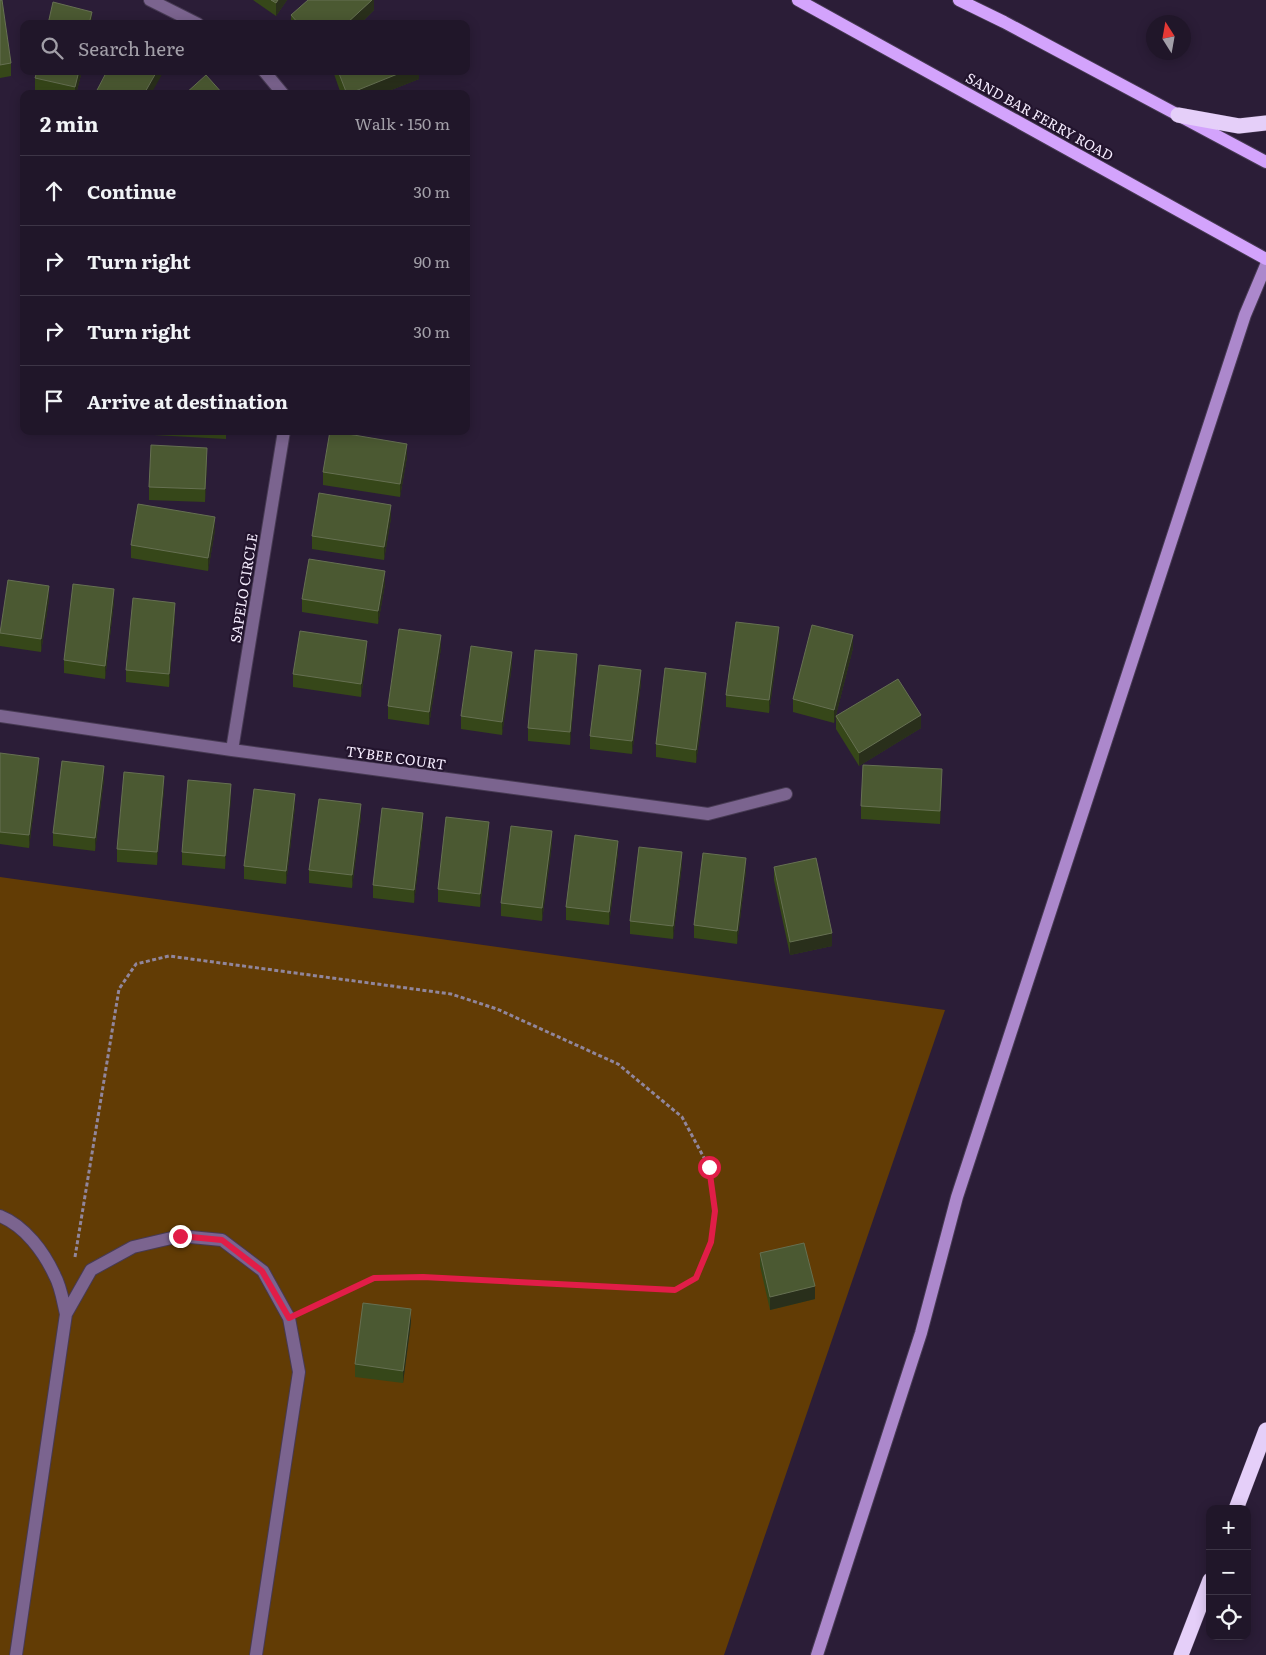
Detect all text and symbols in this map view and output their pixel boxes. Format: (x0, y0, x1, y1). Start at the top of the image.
north arrow (1146, 15, 1191, 60)
search box (20, 20, 470, 75)
icon: search (38, 34, 66, 62)
text: Search here (78, 34, 185, 62)
street label: SAND BAR FERRY ROAD (963, 67, 1118, 165)
text: 2 min (40, 107, 99, 138)
text: Walk · 150 m (355, 111, 450, 135)
icon: ahead (40, 177, 68, 205)
text: Continue (87, 177, 176, 205)
text: 30 m (413, 179, 450, 203)
icon: right (40, 247, 68, 275)
text: Turn right (87, 247, 191, 275)
text: 90 m (414, 249, 450, 273)
icon: right (40, 317, 68, 345)
text: Turn right (87, 317, 191, 345)
text: 30 m (413, 319, 450, 343)
icon: arrive (40, 387, 68, 415)
text: Arrive at destination (87, 387, 288, 415)
street label: SAPELO CIRCLE (224, 532, 262, 644)
street label: TYBEE COURT (344, 740, 448, 774)
route start (698, 1156, 721, 1179)
route end (169, 1225, 192, 1248)
map controls (1206, 1505, 1251, 1640)
button: + (1206, 1505, 1251, 1550)
button: − (1206, 1550, 1251, 1595)
button: locate (1206, 1595, 1251, 1640)

